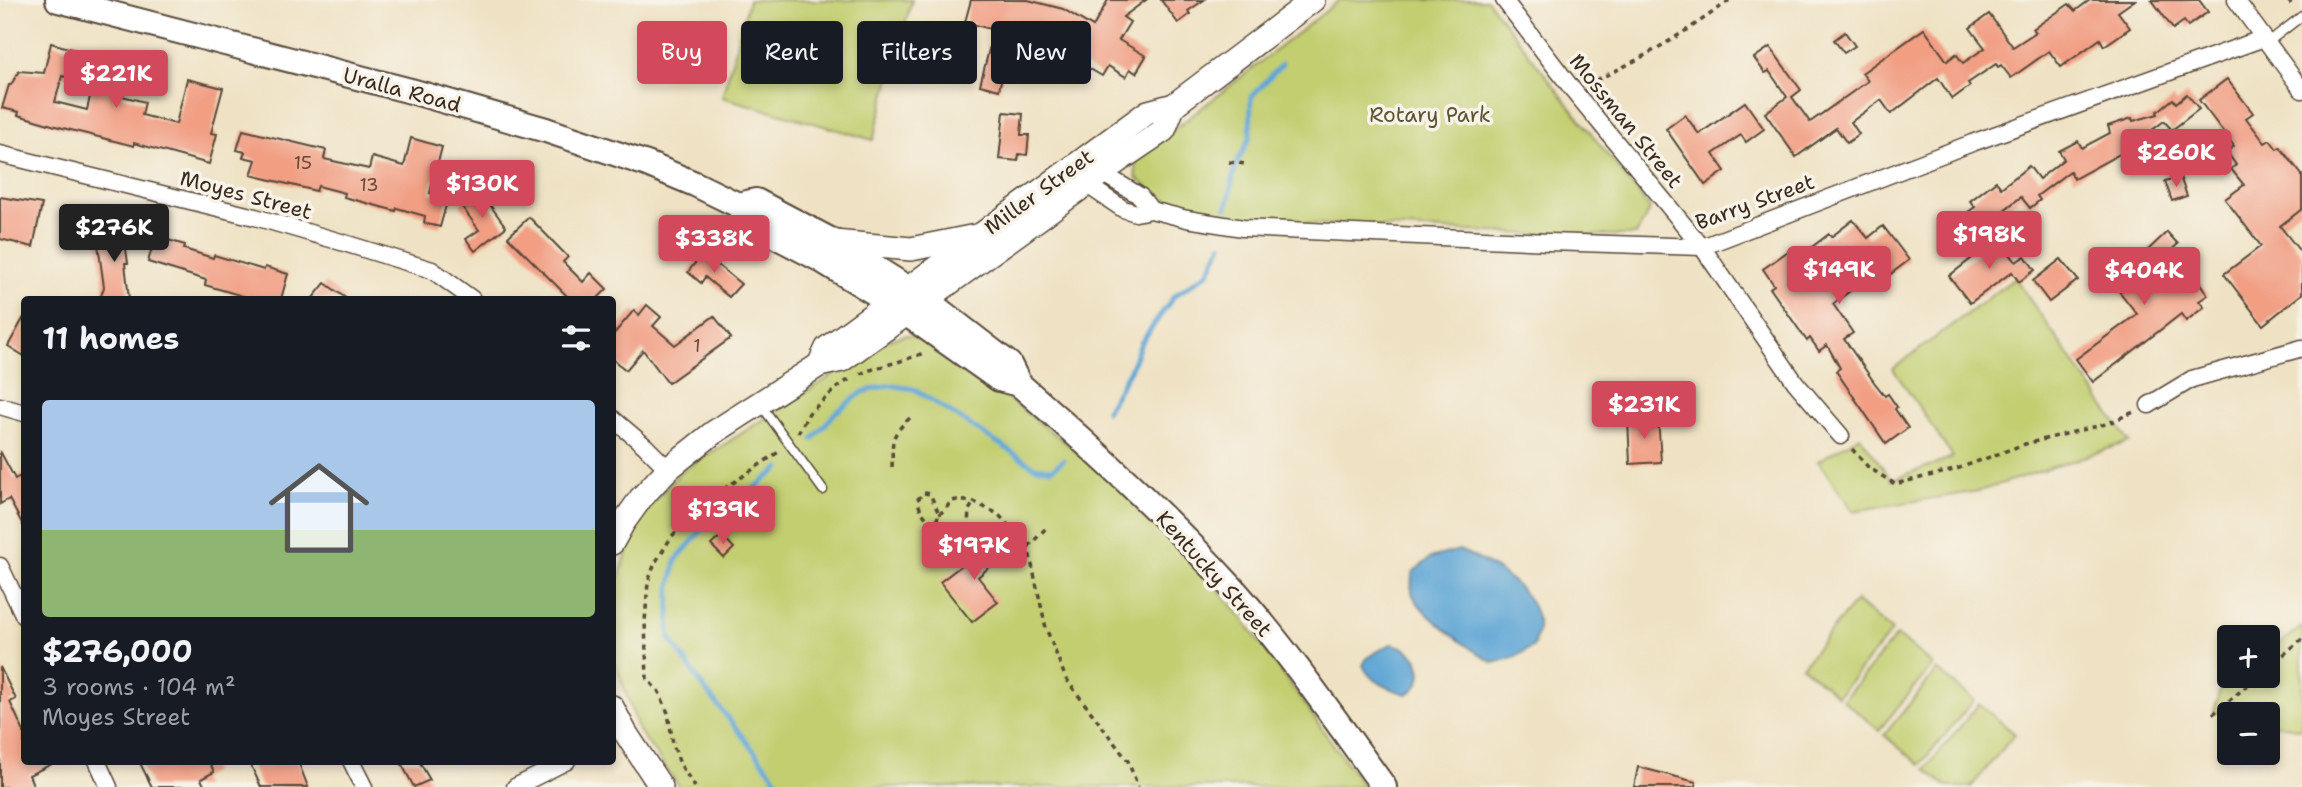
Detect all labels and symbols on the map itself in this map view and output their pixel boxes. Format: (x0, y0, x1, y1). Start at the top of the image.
street label: Mossman Street (1563, 48, 1689, 194)
pin: $221K (67, 50, 165, 110)
street label: Uralla Road (340, 61, 464, 119)
park label: Rotary Park (1369, 101, 1491, 129)
pin: $260K (2127, 130, 2225, 189)
street label: Miller Street (979, 143, 1099, 241)
house number: 15 (294, 151, 312, 175)
pin: $130K (433, 160, 531, 220)
street label: Moyes Street (177, 164, 315, 226)
street label: Barry Street (1692, 168, 1818, 236)
house number: 13 (359, 173, 379, 197)
pin: $276K (65, 204, 163, 264)
pin: $198K (1940, 212, 2038, 271)
pin: $338K (665, 216, 763, 275)
pin: $149K (1790, 246, 1888, 306)
pin: $404K (2095, 247, 2193, 307)
house number: 1 (693, 334, 701, 358)
pin: $231K (1595, 382, 1693, 441)
pin: $139K (674, 486, 772, 546)
street label: Kentucky Street (1150, 505, 1278, 643)
pin: $197K (925, 522, 1023, 582)

